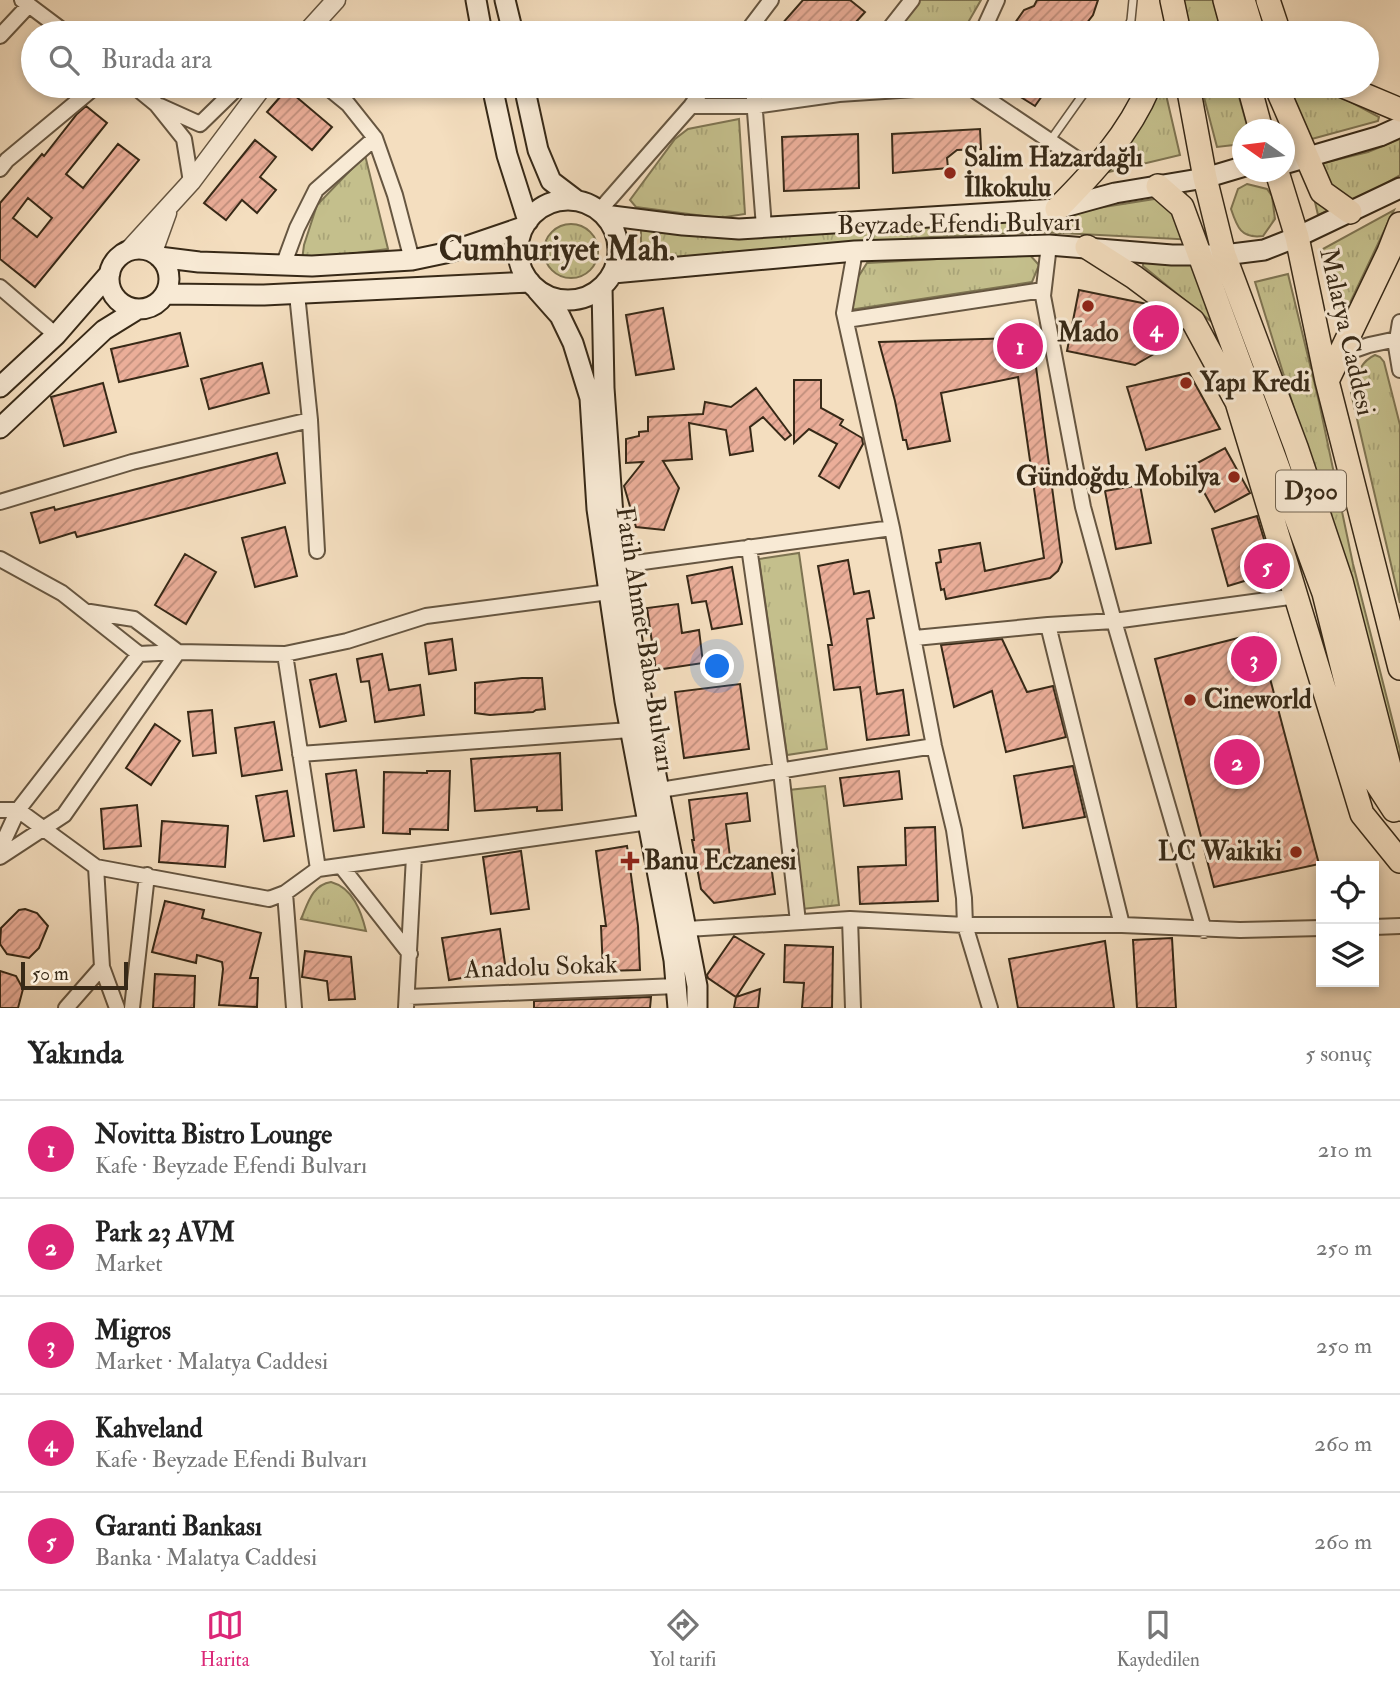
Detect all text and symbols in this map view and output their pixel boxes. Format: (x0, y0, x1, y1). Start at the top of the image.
search box (21, 21, 1379, 98)
icon: search (45, 41, 83, 79)
text: Burada ara (101, 44, 212, 76)
north arrow (1232, 119, 1295, 182)
place label: Salim Hazardağlı İlkokulu (964, 142, 1143, 204)
marker: Salim Hazardağlı İlkokulu (942, 165, 958, 181)
street label: Beyzade Efendi Bulvarı (837, 206, 1081, 242)
district label: Cumhuriyet Mah. (439, 229, 675, 271)
street label: Malatya Caddesi (1312, 245, 1382, 419)
marker: Mado (1080, 298, 1096, 314)
pin: 4 (1133, 302, 1179, 354)
place label: Mado (1056, 317, 1119, 349)
pin: 1 (997, 320, 1043, 372)
place label: Yapı Kredi (1199, 367, 1310, 400)
marker: Yapı Kredi (1178, 375, 1194, 391)
place label: Gündoğdu Mobilya (1016, 461, 1221, 494)
marker: Gündoğdu Mobilya (1226, 469, 1242, 485)
road number: D300 (1276, 470, 1346, 512)
street label: Fatih Ahmet Baba Bulvarı (608, 504, 682, 774)
pin: 5 (1244, 540, 1290, 592)
pin: 3 (1231, 633, 1277, 685)
your location (700, 649, 734, 683)
place label: Cineworld (1204, 684, 1312, 716)
marker: Cineworld (1182, 692, 1198, 708)
pin: 2 (1214, 736, 1260, 788)
place label: LC Waikiki (1158, 836, 1282, 868)
marker: LC Waikiki (1288, 844, 1304, 860)
place label: Banu Eczanesi (644, 845, 797, 877)
marker: Banu Eczanesi (622, 853, 638, 869)
map controls (1316, 861, 1379, 987)
button: locate (1316, 861, 1379, 924)
button: layers (1316, 924, 1379, 987)
street label: Anadolu Sokak (463, 948, 619, 986)
scale bar (21, 959, 128, 991)
text: 50 m (32, 962, 69, 986)
text: Yakında (28, 1035, 123, 1072)
text: 5 sonuç (1305, 1039, 1372, 1068)
text: Novitta Bistro Lounge (95, 1119, 332, 1151)
text: 1 (47, 1135, 55, 1164)
text: 210 m (1318, 1135, 1372, 1164)
text: Kafe · Beyzade Efendi Bulvarı (95, 1151, 367, 1180)
text: Park 23 AVM (95, 1217, 235, 1249)
text: 2 (45, 1233, 57, 1262)
text: 250 m (1316, 1233, 1372, 1262)
text: Market (95, 1249, 163, 1278)
text: Migros (95, 1315, 171, 1347)
text: 3 (47, 1331, 55, 1360)
text: 250 m (1316, 1331, 1372, 1360)
text: Market · Malatya Caddesi (95, 1347, 328, 1376)
text: Kahveland (95, 1413, 202, 1445)
text: 4 (45, 1429, 57, 1458)
text: 260 m (1314, 1429, 1372, 1458)
text: Kafe · Beyzade Efendi Bulvarı (95, 1445, 367, 1474)
text: Garanti Bankası (95, 1511, 262, 1543)
text: 5 (46, 1527, 56, 1556)
text: 260 m (1314, 1527, 1372, 1556)
text: Banka · Malatya Caddesi (95, 1543, 317, 1572)
tab: Harita (200, 1606, 250, 1672)
tab: Yol tarifi (650, 1606, 716, 1672)
tab: Kaydedilen (1117, 1606, 1200, 1672)

